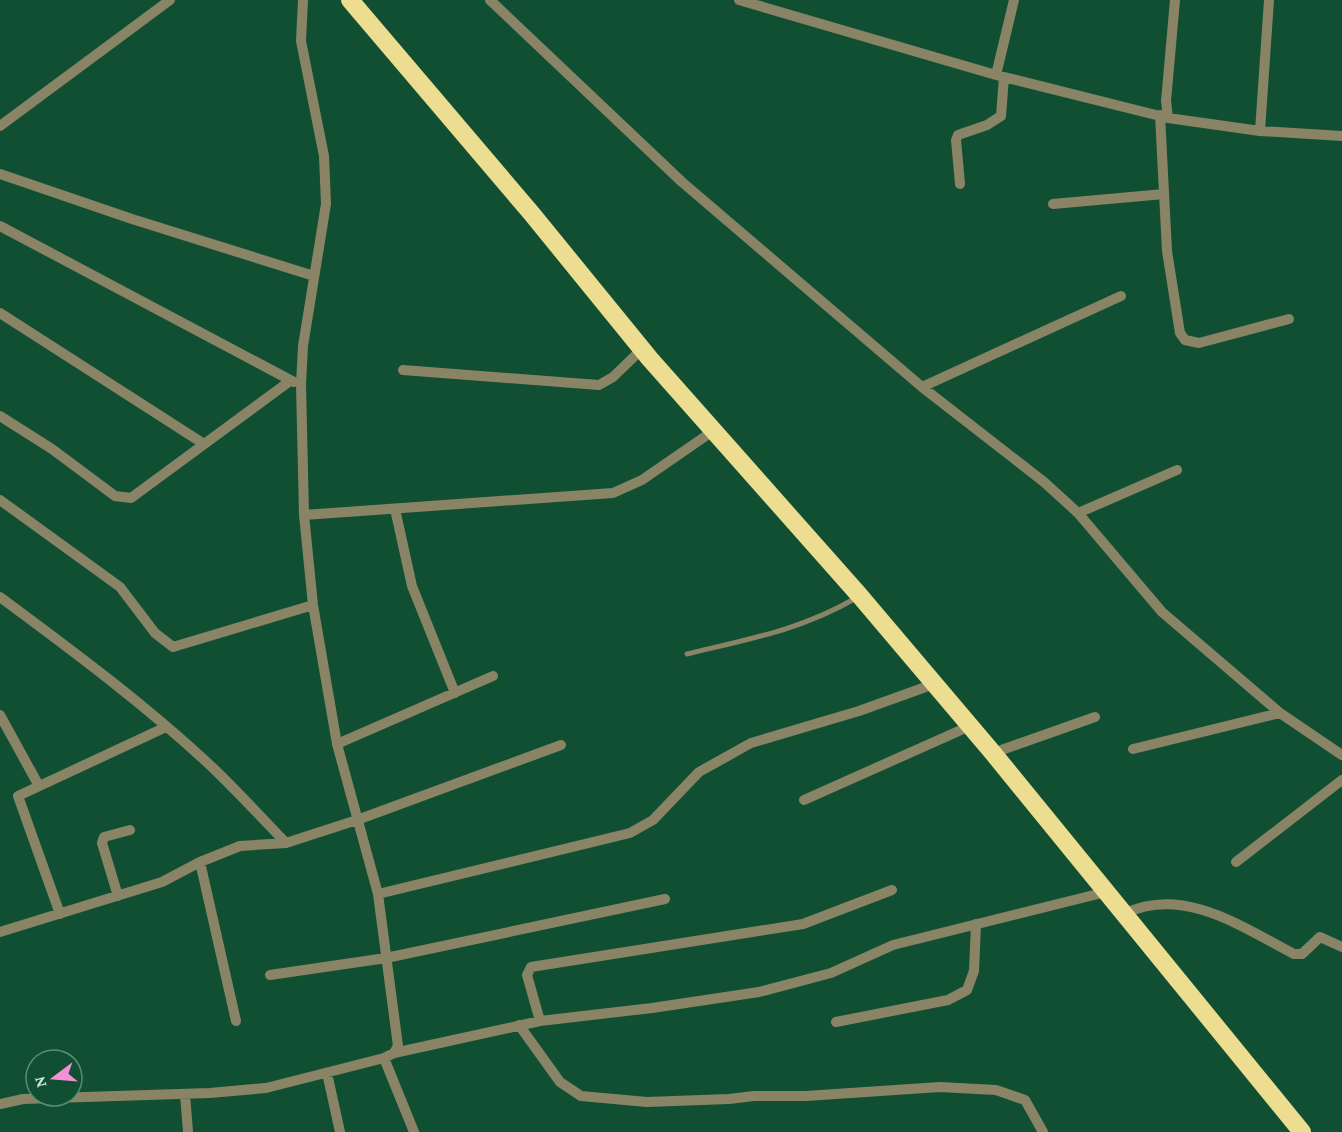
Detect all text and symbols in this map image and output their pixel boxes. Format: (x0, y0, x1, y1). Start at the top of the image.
north arrow (24, 1048, 84, 1108)
text: N (30, 1074, 50, 1090)

